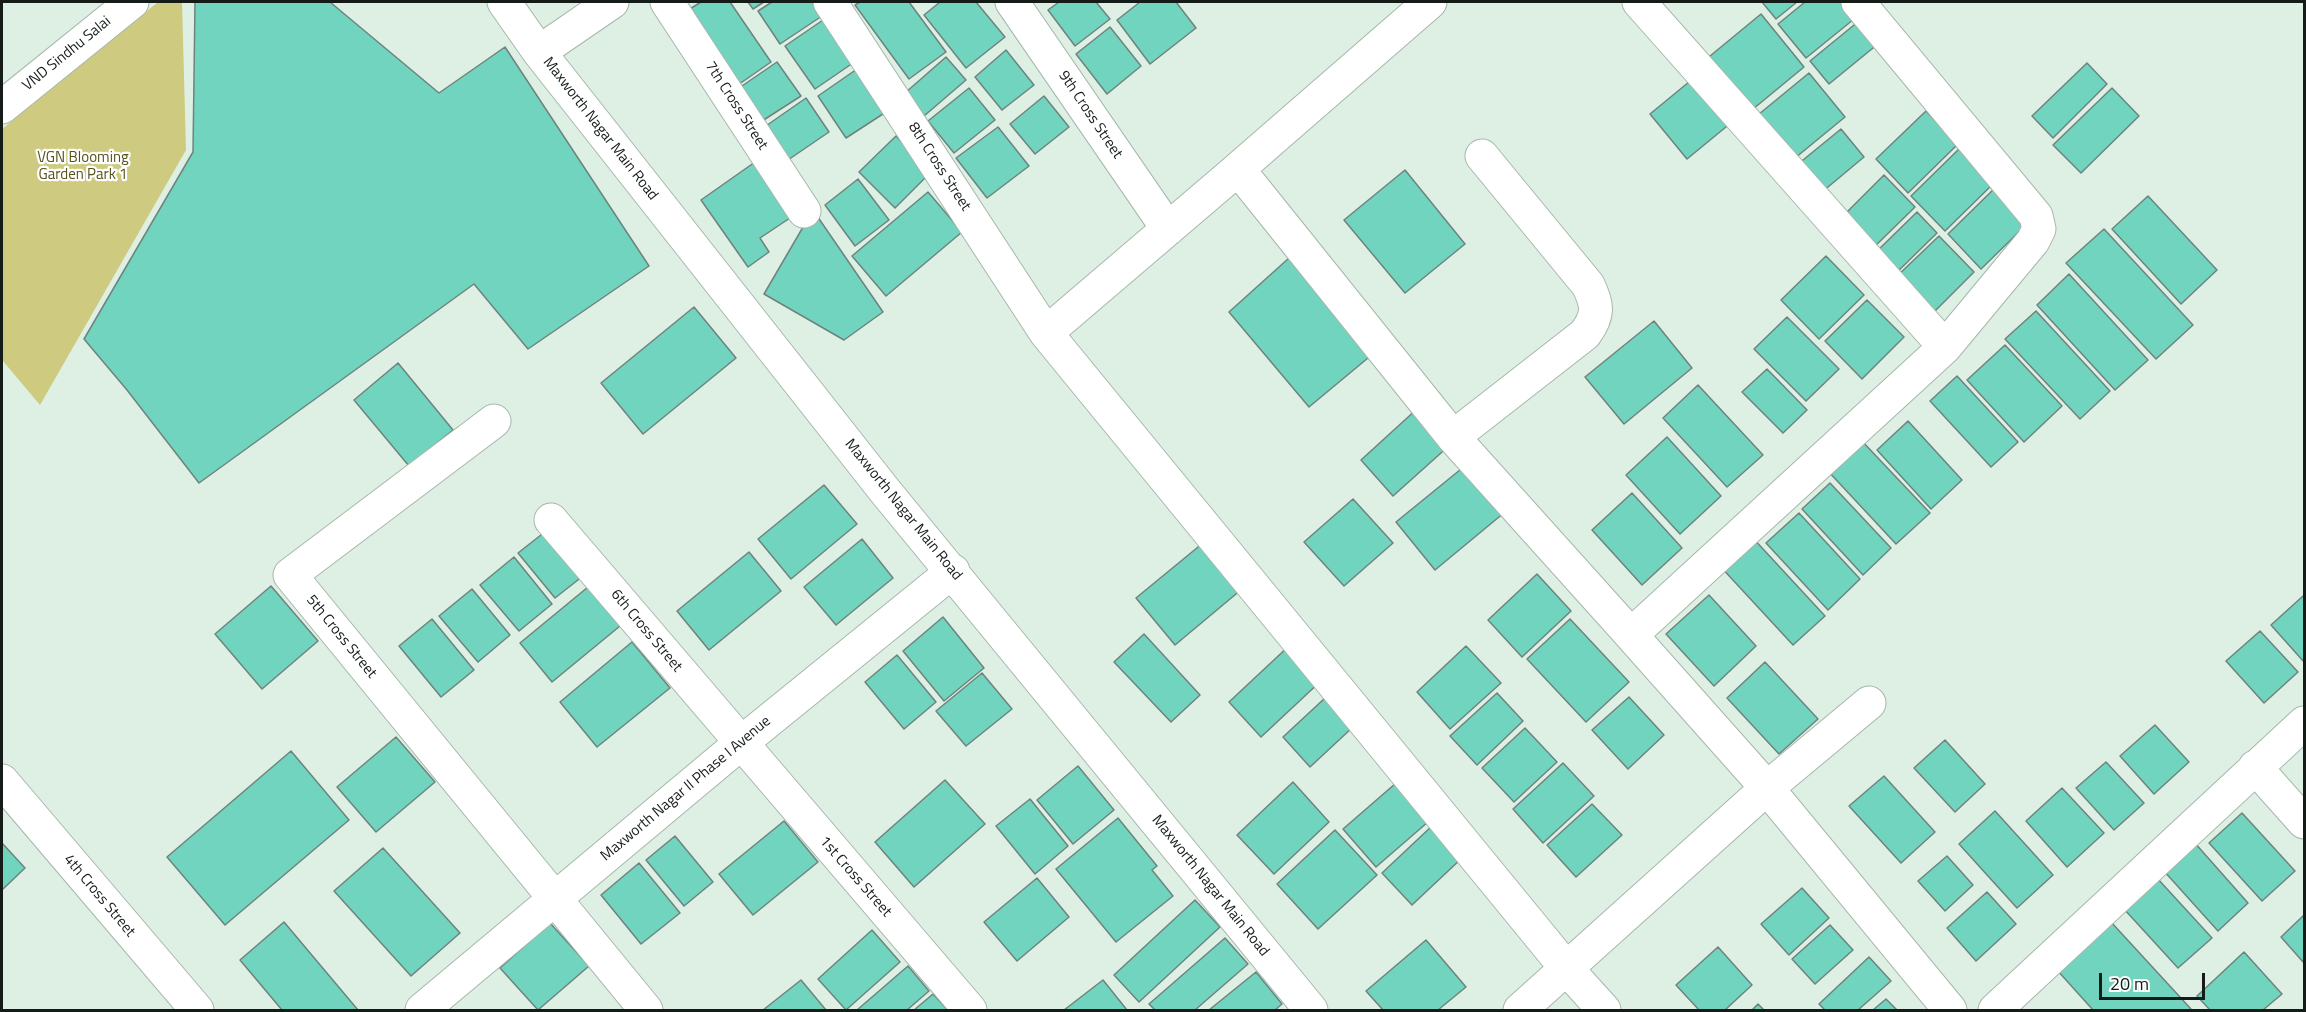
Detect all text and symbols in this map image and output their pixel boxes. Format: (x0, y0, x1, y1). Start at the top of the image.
street label: VND Sindhu Salai (19, 13, 115, 95)
street label: Maxworth Nagar Main Road (539, 54, 661, 204)
street label: 7th Cross Street (701, 58, 771, 154)
street label: 9th Cross Street (1054, 68, 1126, 162)
street label: 8th Cross Street (904, 119, 974, 215)
park label: VGN Blooming Garden Park 1 (37, 149, 129, 184)
street label: Maxworth Nagar Main Road (840, 436, 966, 584)
street label: 6th Cross Street (606, 586, 686, 676)
street label: 5th Cross Street (302, 592, 380, 682)
street label: Maxworth Nagar II Phase I Avenue (597, 713, 775, 865)
street label: Maxworth Nagar Main Road (1147, 812, 1273, 960)
street label: 1st Cross Street (815, 833, 895, 921)
street label: 4th Cross Street (59, 851, 139, 941)
scale bar (2102, 961, 2208, 999)
text: 20 m (2110, 970, 2149, 997)

